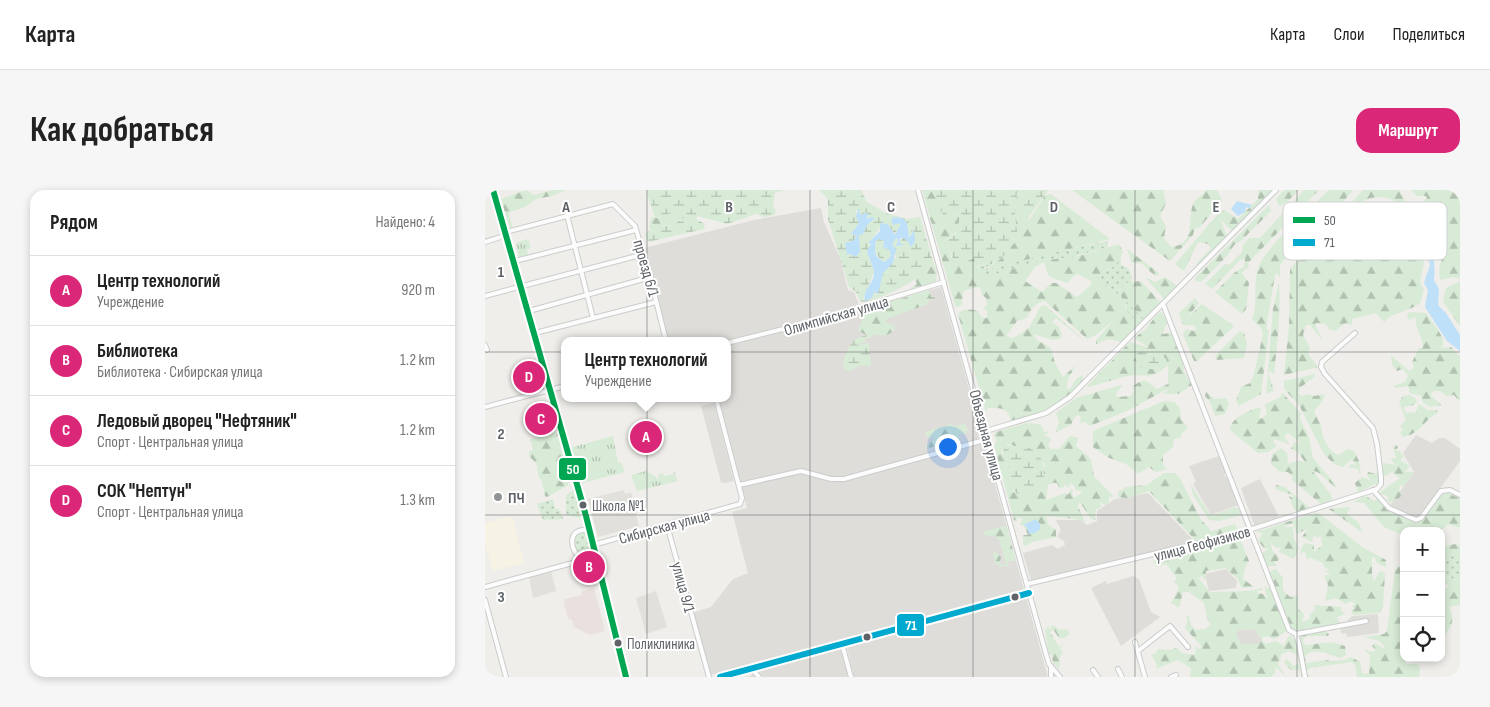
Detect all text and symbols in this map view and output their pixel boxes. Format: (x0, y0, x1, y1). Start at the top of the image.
text: Карта (25, 20, 75, 49)
text: Карта (1270, 24, 1306, 45)
text: Слои (1334, 24, 1365, 45)
text: Поделиться (1393, 24, 1465, 45)
button: Маршрут (1356, 108, 1460, 153)
text: Как добраться (30, 109, 214, 152)
text: A (561, 198, 570, 217)
text: B (725, 198, 733, 217)
text: C (887, 198, 895, 217)
text: D (1050, 198, 1058, 217)
text: E (1213, 198, 1220, 217)
legend (1283, 202, 1447, 260)
text: Рядом (50, 210, 98, 235)
text: 50 (1324, 212, 1336, 229)
text: Найдено: 4 (375, 213, 435, 232)
text: 71 (1324, 234, 1335, 251)
street label: проезд 6/1 (628, 238, 663, 300)
text: 1 (498, 263, 505, 282)
text: Центр технологий (97, 270, 220, 293)
text: A (62, 281, 70, 300)
text: 920 m (401, 281, 435, 300)
street label: Олимпийская улица (782, 292, 891, 340)
text: Учреждение (97, 293, 164, 312)
popup (561, 337, 731, 402)
text: Библиотека (97, 340, 178, 363)
text: Центр технологий (584, 349, 708, 372)
text: B (62, 351, 70, 370)
text: 1.2 km (400, 351, 435, 370)
pin: D (513, 358, 545, 396)
text: Библиотека · Сибирская улица (97, 363, 263, 382)
text: Учреждение (584, 372, 652, 391)
street label: Объездная улица (964, 388, 1007, 483)
pin: C (525, 400, 557, 438)
text: Ледовый дворец "Нефтяник" (97, 410, 297, 433)
pin: A (630, 418, 662, 456)
text: C (62, 421, 70, 440)
text: 1.2 km (400, 421, 435, 440)
text: 2 (497, 425, 505, 444)
text: Спорт · Центральная улица (97, 433, 243, 452)
your location (935, 434, 961, 460)
line badge: 50 (558, 457, 587, 481)
text: 50 (567, 461, 580, 478)
text: СОК "Нептун" (97, 480, 192, 503)
place label: ПЧ (508, 489, 525, 508)
text: D (62, 491, 70, 510)
text: 1.3 km (400, 491, 435, 510)
marker: ПЧ (492, 491, 504, 503)
place label: Школа №1 (592, 497, 645, 516)
marker: Школа №1 (578, 500, 588, 510)
text: Спорт · Центральная улица (97, 503, 243, 522)
street label: Сибирская улица (617, 506, 712, 549)
street label: улица Геофизиков (1152, 522, 1253, 566)
map controls (1400, 527, 1445, 662)
button: + (1400, 527, 1445, 572)
pin: B (573, 548, 605, 586)
street label: улица 9/1 (667, 560, 699, 615)
button: − (1400, 572, 1445, 617)
text: 3 (497, 588, 505, 607)
unlabelled marker (1010, 592, 1020, 602)
line badge: 71 (896, 613, 925, 637)
text: 71 (905, 617, 917, 634)
button: locate (1400, 617, 1445, 662)
unlabelled marker (862, 632, 872, 642)
place label: Поликлиника (627, 635, 695, 654)
marker: Поликлиника (613, 638, 623, 648)

